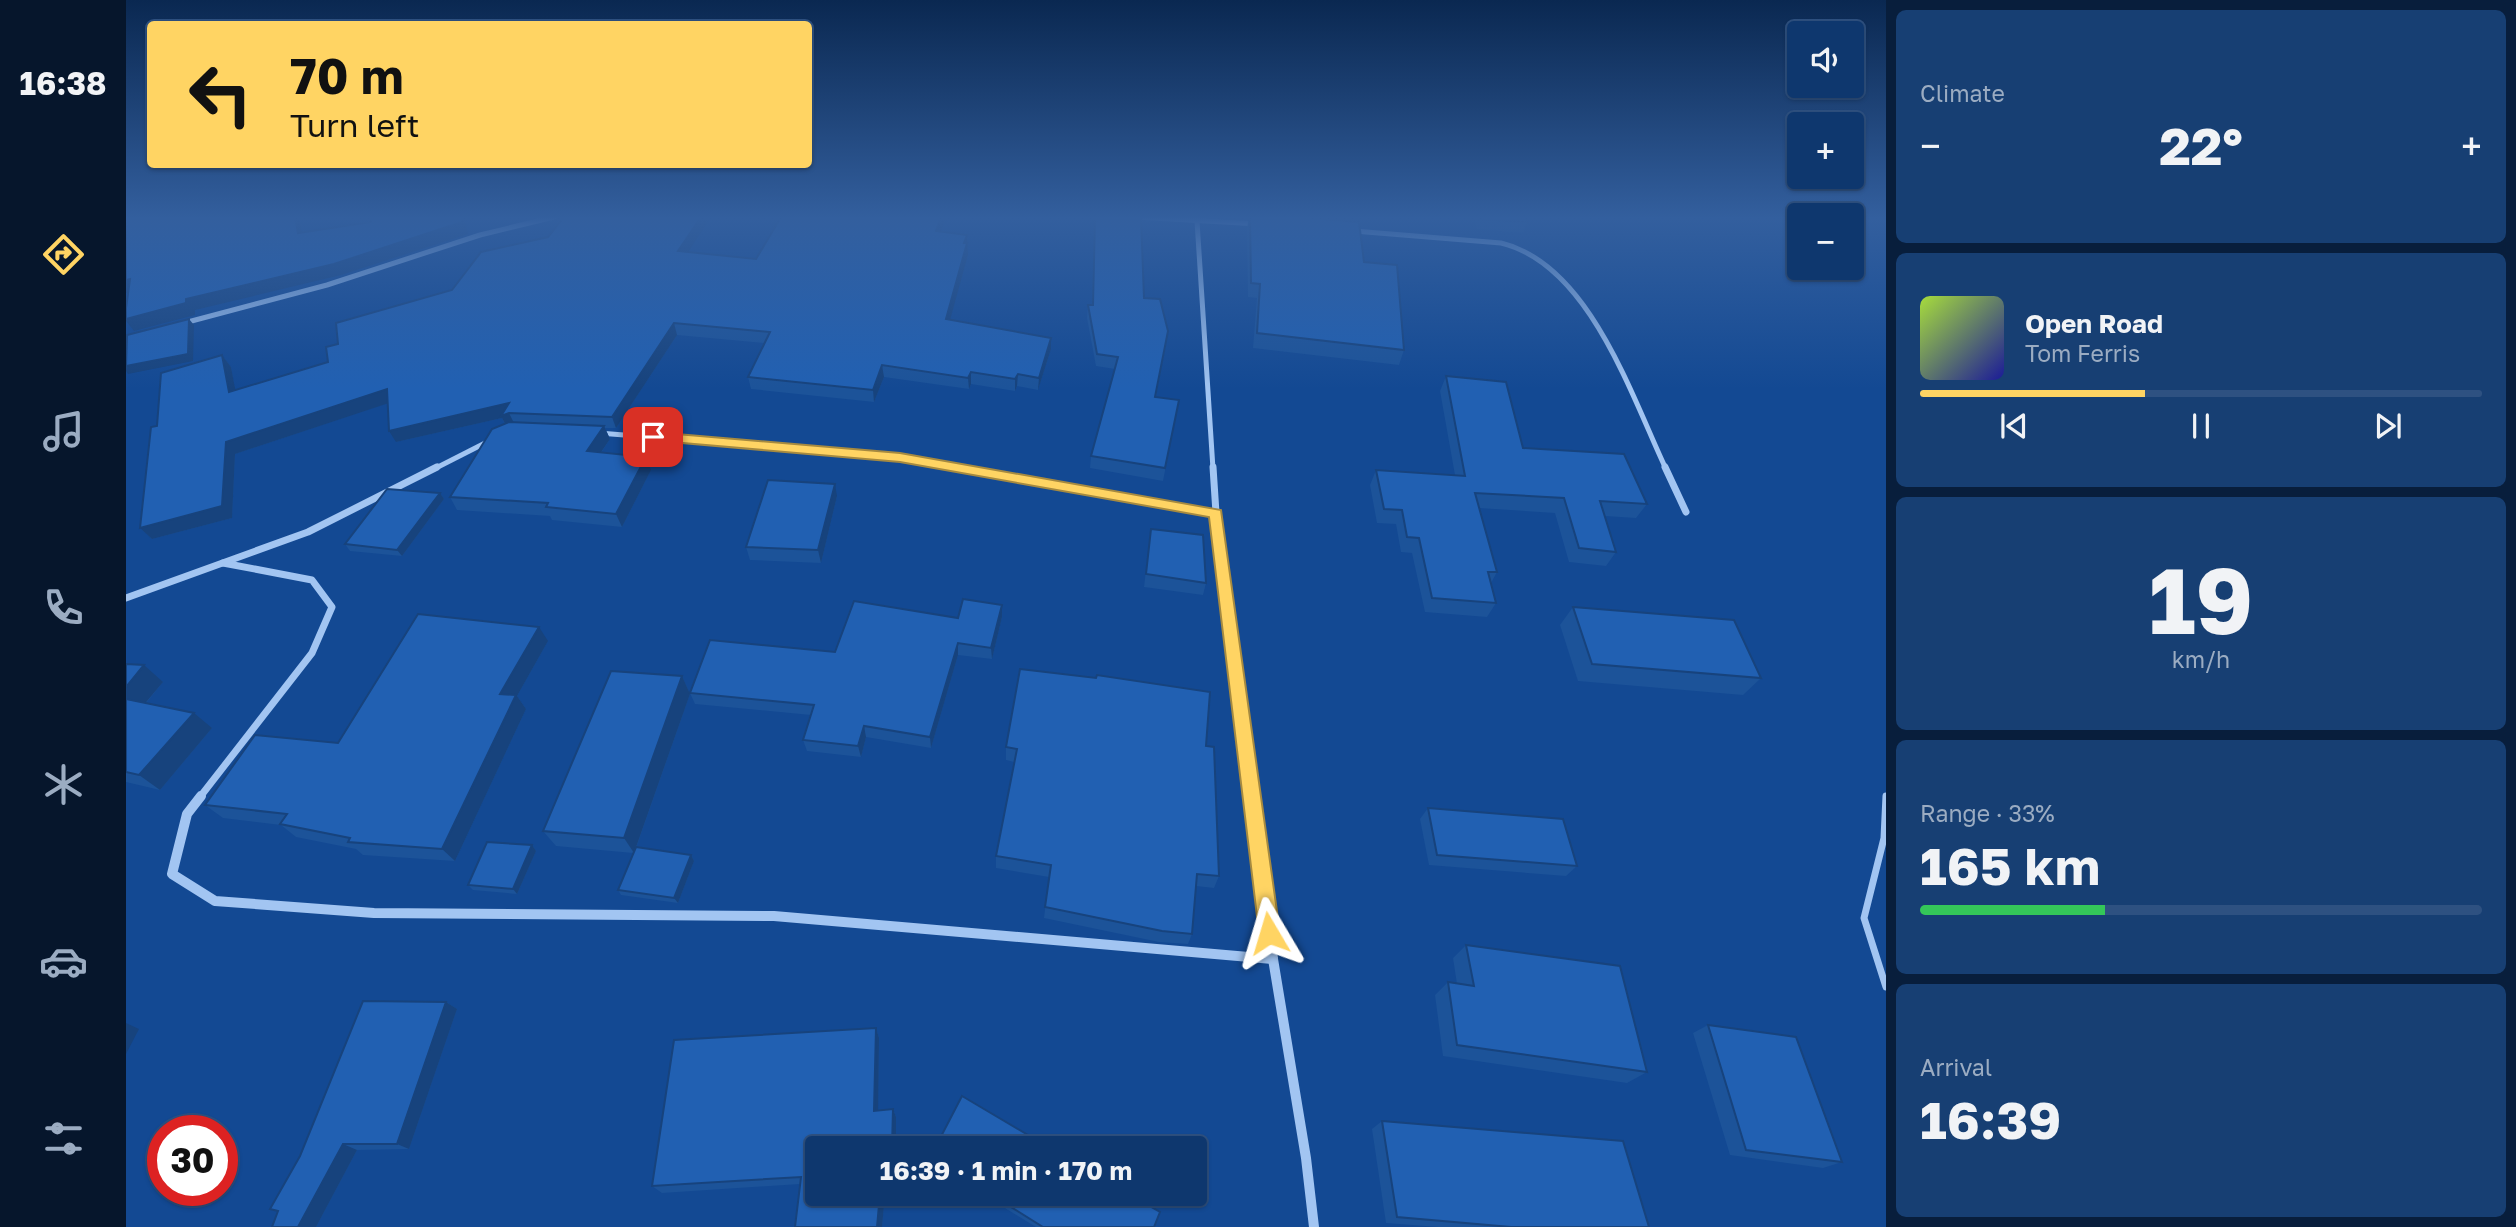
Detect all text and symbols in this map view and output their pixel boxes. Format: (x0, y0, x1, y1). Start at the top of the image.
map controls (1787, 21, 1864, 280)
button: sound (1787, 21, 1864, 98)
text: 70 m (290, 46, 404, 105)
icon: left (175, 49, 266, 140)
text: 16:38 (19, 64, 107, 102)
text: Climate (1920, 79, 2005, 107)
text: Turn left (290, 106, 419, 144)
button: + (1787, 112, 1864, 189)
text: 22° (2159, 114, 2243, 176)
text: − (1920, 123, 1941, 168)
text: + (2461, 123, 2482, 168)
button: − (1787, 203, 1864, 280)
icon: directions (39, 230, 88, 279)
text: Open Road (2025, 308, 2163, 339)
text: Tom Ferris (2025, 339, 2140, 367)
icon: music (39, 407, 88, 456)
pin (623, 407, 683, 467)
icon: previous (1995, 407, 2033, 445)
icon: pause (2182, 407, 2220, 445)
icon: next (2369, 407, 2407, 445)
icon: arrive (634, 418, 672, 456)
text: 19 (2149, 545, 2253, 654)
icon: phone (39, 583, 88, 632)
text: km/h (2172, 645, 2230, 673)
icon: climate (39, 760, 88, 809)
text: Range · 33% (1920, 799, 2055, 827)
text: 165 km (1920, 834, 2100, 896)
position arrow (1232, 896, 1306, 970)
icon: car (39, 937, 88, 986)
text: Arrival (1920, 1053, 1992, 1081)
text: 16:39 (1920, 1088, 2061, 1150)
icon: filters (39, 1114, 88, 1163)
speed limit sign: 30 (147, 1115, 238, 1206)
text: 16:39 · 1 min · 170 m (880, 1155, 1132, 1186)

